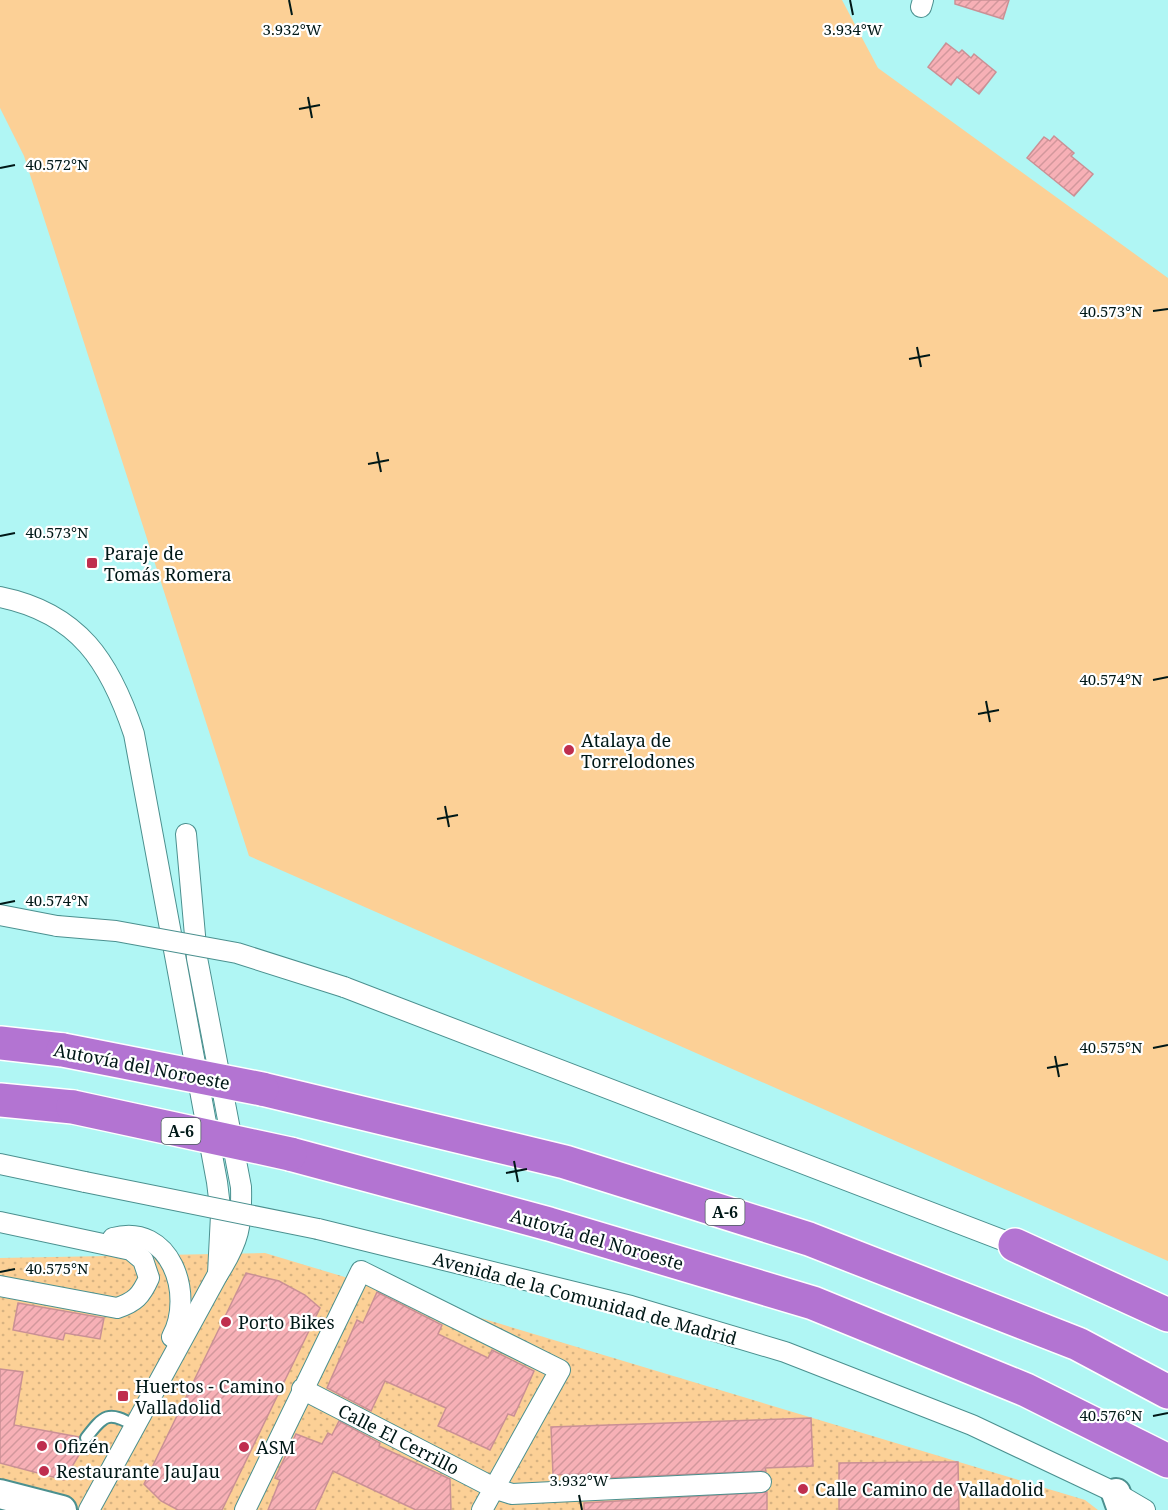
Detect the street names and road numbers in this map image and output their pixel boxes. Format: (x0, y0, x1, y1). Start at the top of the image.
street label: Autovía del Noroeste (52, 1037, 232, 1095)
road number: A-6 (162, 1118, 201, 1144)
road number: A-6 (706, 1199, 744, 1225)
street label: Autovía del Noroeste (508, 1203, 686, 1275)
street label: Avenida de la Comunidad de Madrid (430, 1246, 740, 1350)
street label: Calle El Cerrillo (334, 1398, 464, 1480)

